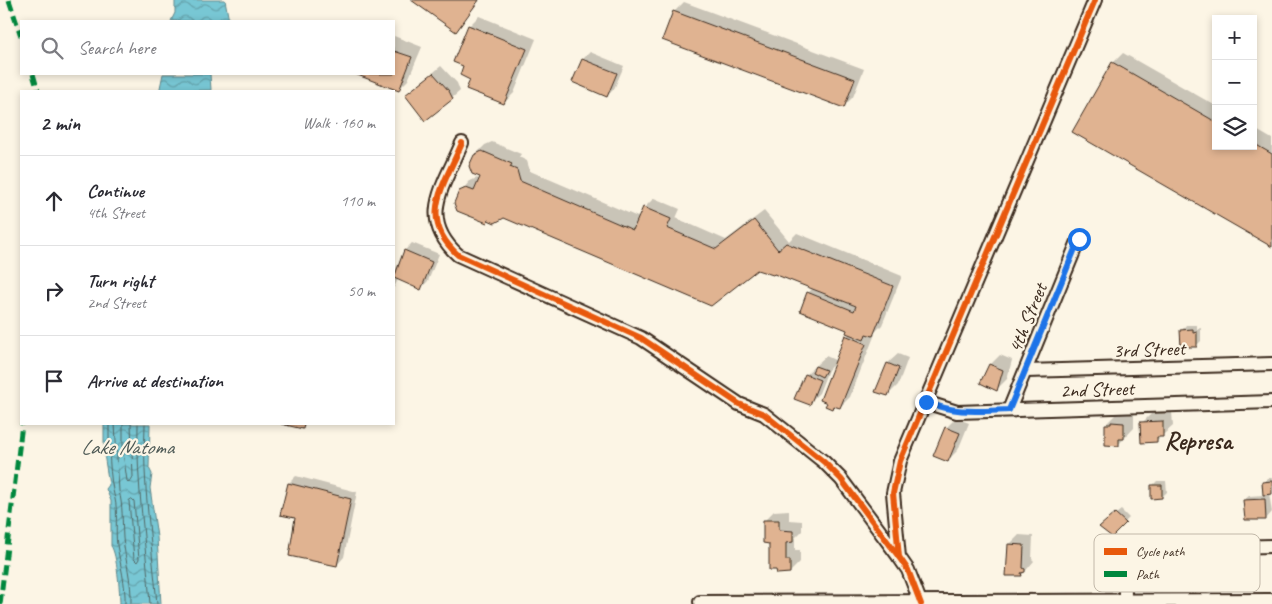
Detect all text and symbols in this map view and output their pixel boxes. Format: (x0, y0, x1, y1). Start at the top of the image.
map controls (1212, 15, 1257, 150)
button: + (1212, 15, 1257, 60)
search box (20, 20, 395, 75)
icon: search (38, 34, 66, 62)
text: Search here (78, 36, 155, 60)
button: − (1212, 60, 1257, 105)
button: layers (1212, 105, 1257, 150)
text: 2 min (40, 110, 80, 136)
text: Walk · 160 m (303, 113, 375, 133)
text: Continue (87, 179, 144, 203)
icon: ahead (40, 187, 68, 215)
text: 110 m (341, 191, 375, 211)
text: 4th Street (87, 203, 145, 223)
route start (1068, 228, 1091, 251)
text: Turn right (87, 269, 154, 293)
icon: right (40, 277, 68, 305)
street label: 4th Street (1002, 278, 1054, 357)
text: 50 m (348, 281, 375, 301)
text: 2nd Street (87, 293, 146, 313)
street label: 3rd Street (1113, 336, 1188, 363)
icon: arrive (40, 367, 68, 395)
text: Arrive at destination (87, 369, 223, 393)
street label: 2nd Street (1060, 376, 1137, 403)
route end (915, 391, 938, 414)
district label: Represa (1164, 425, 1234, 457)
water label: Lake Natoma (81, 434, 176, 460)
legend (1094, 534, 1260, 592)
text: Cycle path (1136, 543, 1185, 560)
text: Path (1136, 566, 1160, 583)

